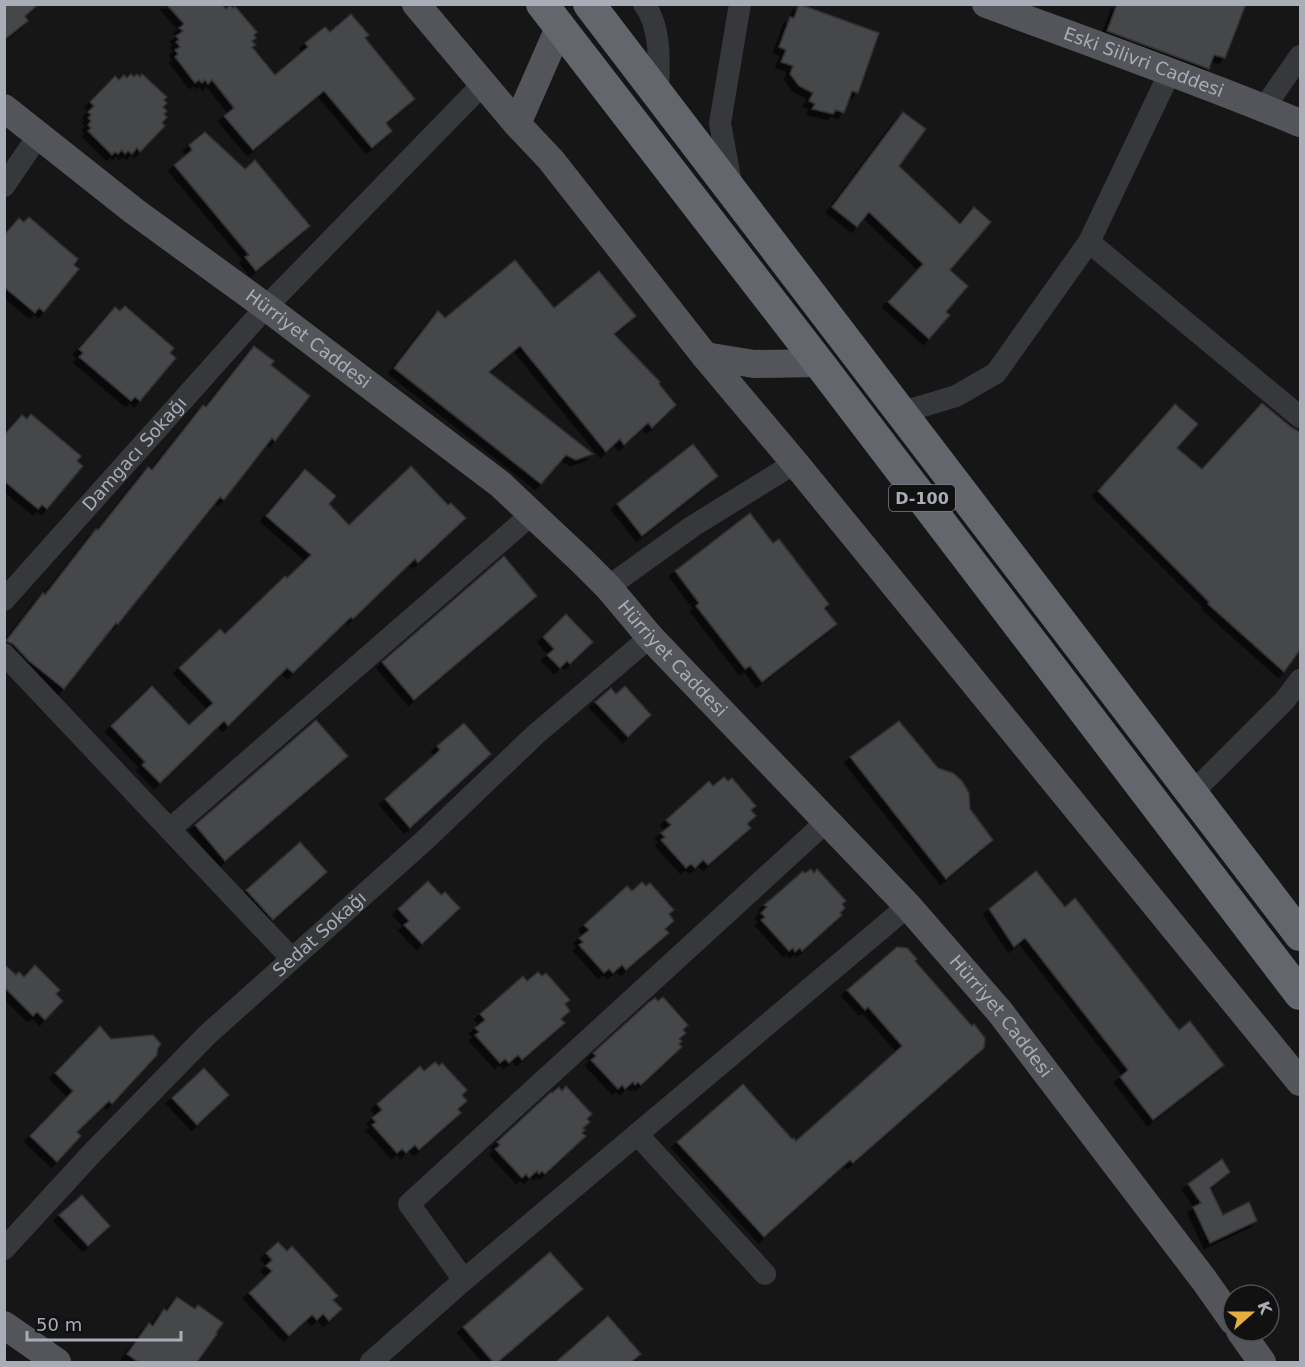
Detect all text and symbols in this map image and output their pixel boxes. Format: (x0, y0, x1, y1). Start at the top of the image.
street label: Eski Silivri Caddesi (1061, 22, 1227, 101)
street label: Hürriyet Caddesi (242, 285, 375, 392)
street label: Damgacı Sokağı (78, 392, 191, 515)
road number: D-100 (889, 485, 955, 511)
street label: Hürriyet Caddesi (614, 596, 732, 721)
street label: Sedat Sokağı (268, 887, 370, 981)
street label: Hürriyet Caddesi (946, 951, 1057, 1081)
north arrow (1221, 1283, 1281, 1343)
text: K (1253, 1299, 1276, 1318)
scale bar (27, 1304, 182, 1342)
text: 50 m (36, 1314, 82, 1335)

